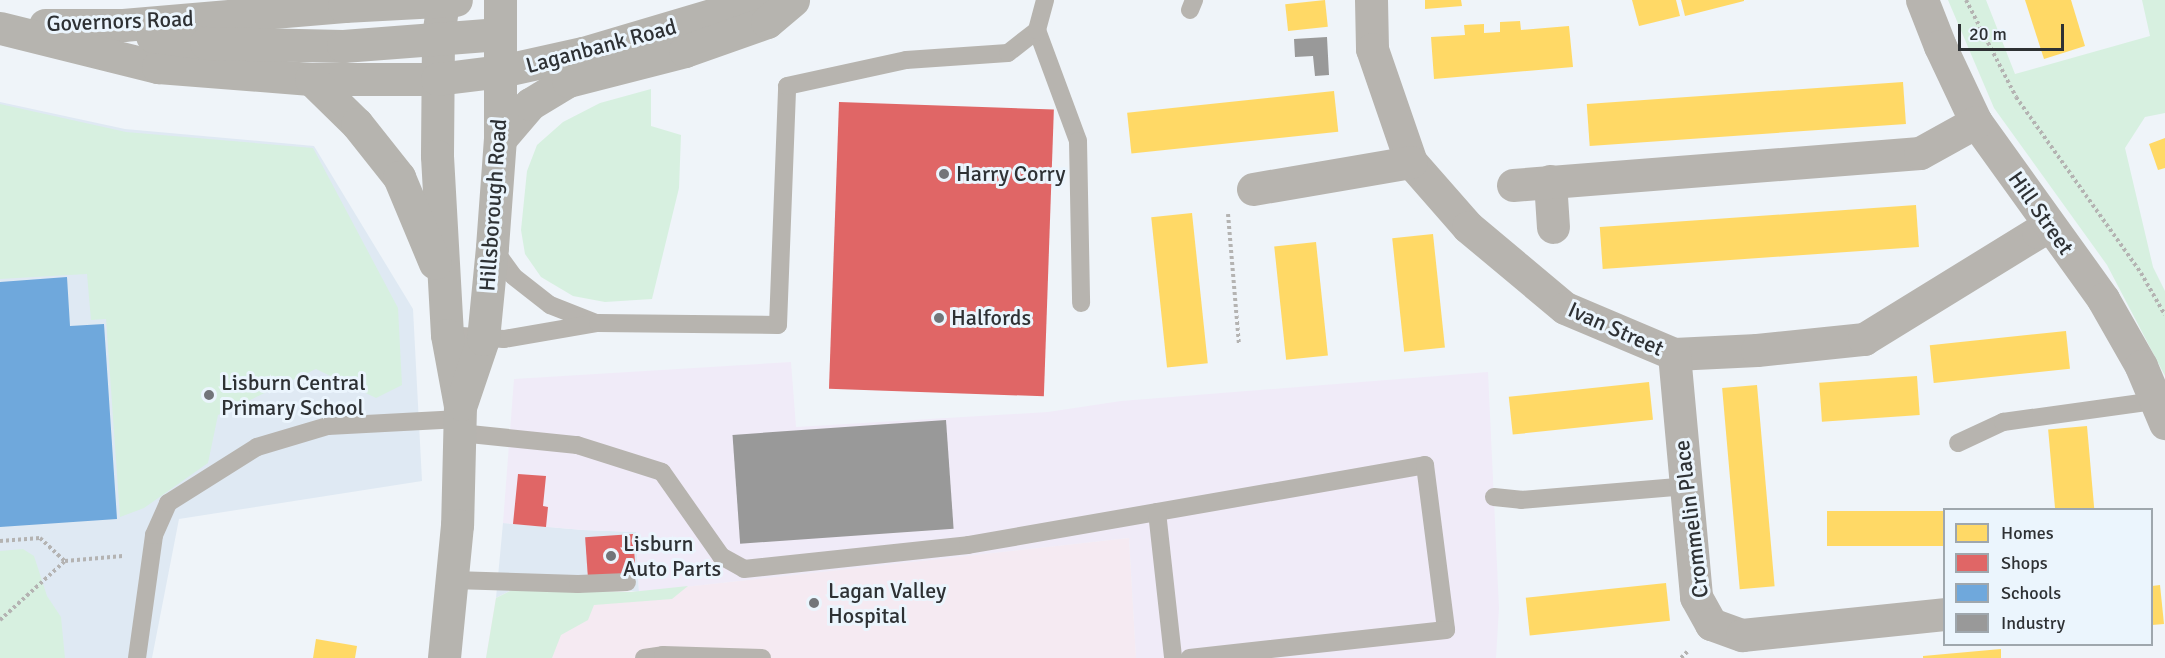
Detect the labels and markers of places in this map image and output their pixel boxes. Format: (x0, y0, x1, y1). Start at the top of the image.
place label: Harry Corry (956, 161, 1065, 187)
marker: Harry Corry (937, 167, 951, 181)
place label: Halfords (951, 305, 1031, 331)
marker: Halfords (932, 311, 946, 325)
place label: Lisburn Central Primary School (221, 369, 366, 420)
marker: Lisburn Central Primary School (202, 388, 216, 402)
place label: Lisburn Auto Parts (623, 530, 721, 582)
marker: Lisburn Auto Parts (604, 549, 618, 563)
place label: Lagan Valley Hospital (828, 577, 946, 628)
marker: Lagan Valley Hospital (805, 594, 823, 612)

